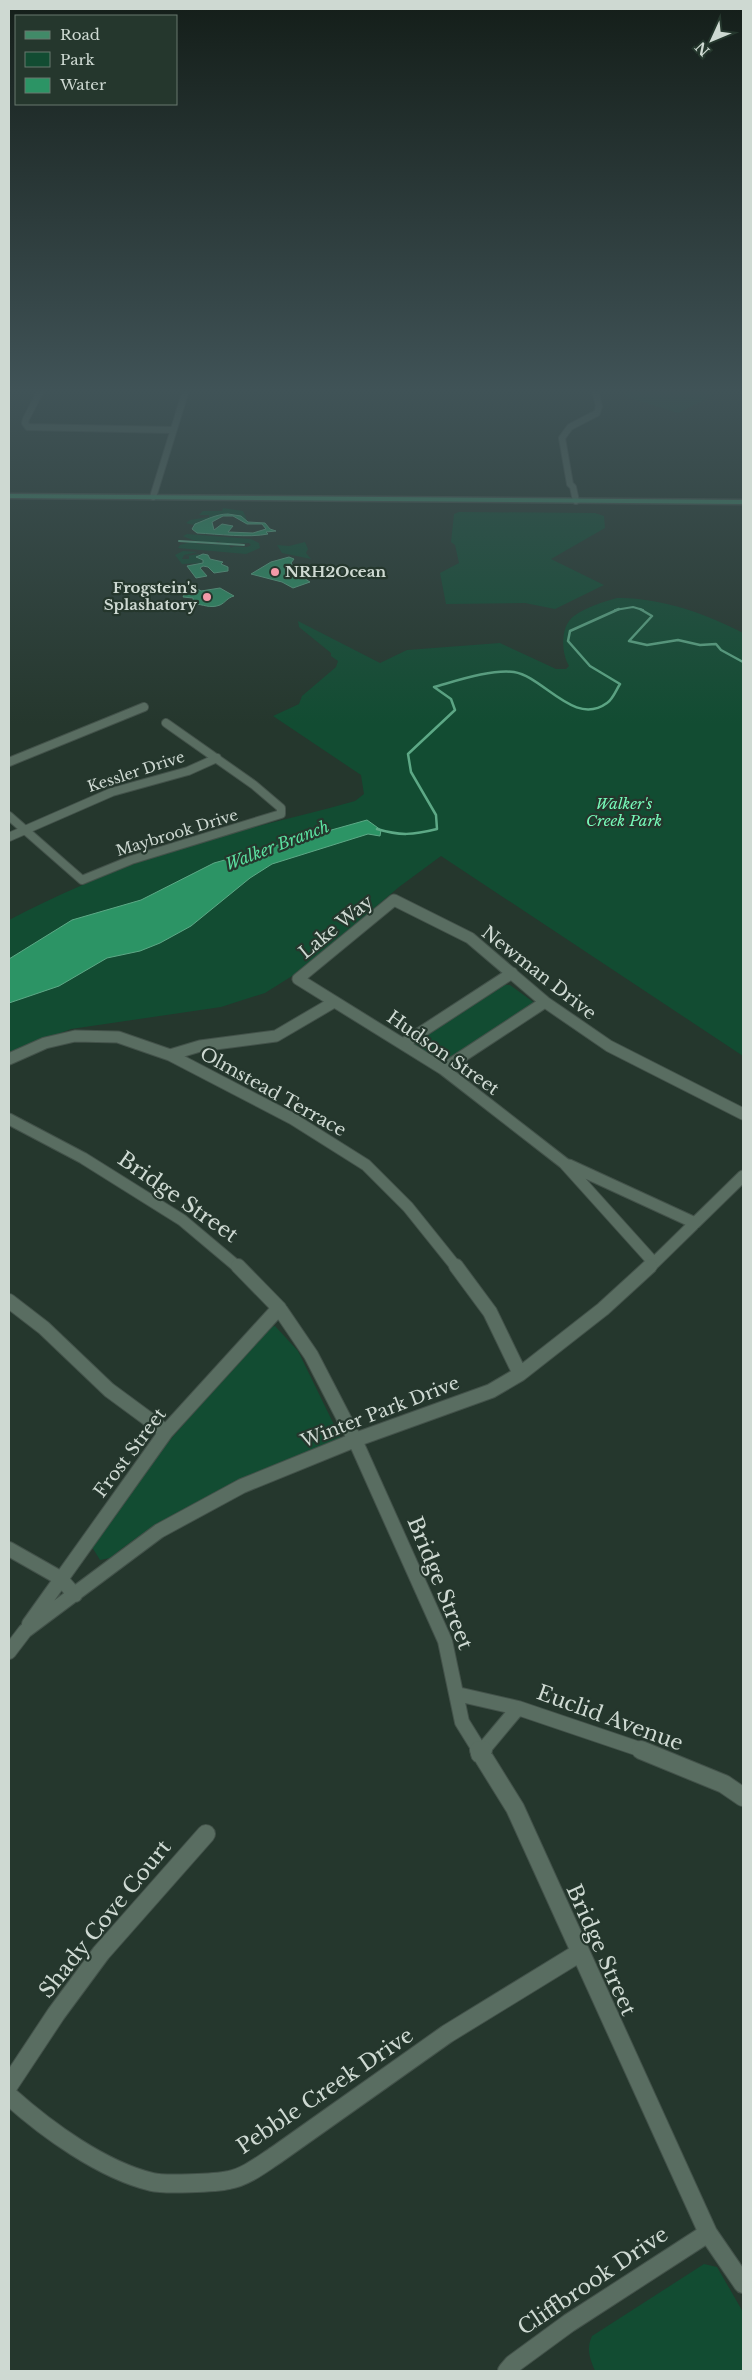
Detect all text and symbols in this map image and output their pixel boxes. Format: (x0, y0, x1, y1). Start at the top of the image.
legend (15, 15, 178, 105)
north arrow (687, 15, 737, 65)
text: Road (60, 25, 100, 44)
text: N (692, 38, 714, 60)
text: Park (60, 50, 96, 69)
text: Water (59, 75, 107, 94)
place label: NRH2Ocean (285, 562, 386, 581)
marker: NRH2Ocean (269, 566, 281, 578)
place label: Frogstein's Splashatory (104, 578, 197, 614)
marker: Frogstein's Splashatory (201, 591, 213, 603)
street label: Kessler Drive (85, 747, 187, 796)
park label: Walker's Creek Park (586, 794, 662, 830)
street label: Maybrook Drive (114, 805, 240, 860)
water label: Walker Branch (222, 816, 332, 874)
street label: Lake Way (295, 890, 378, 964)
street label: Newman Drive (477, 921, 601, 1025)
street label: Hudson Street (383, 1006, 504, 1100)
street label: Olmstead Terrace (196, 1043, 350, 1141)
street label: Bridge Street (113, 1146, 243, 1248)
street label: Winter Park Drive (297, 1372, 462, 1453)
street label: Frost Street (89, 1404, 171, 1502)
street label: Bridge Street (402, 1513, 479, 1653)
street label: Euclid Avenue (533, 1679, 687, 1757)
street label: Shady Cove Court (33, 1835, 177, 2003)
street label: Bridge Street (560, 1880, 642, 2020)
street label: Pebble Creek Drive (232, 2022, 418, 2160)
street label: Cliffbrook Drive (513, 2221, 673, 2341)

